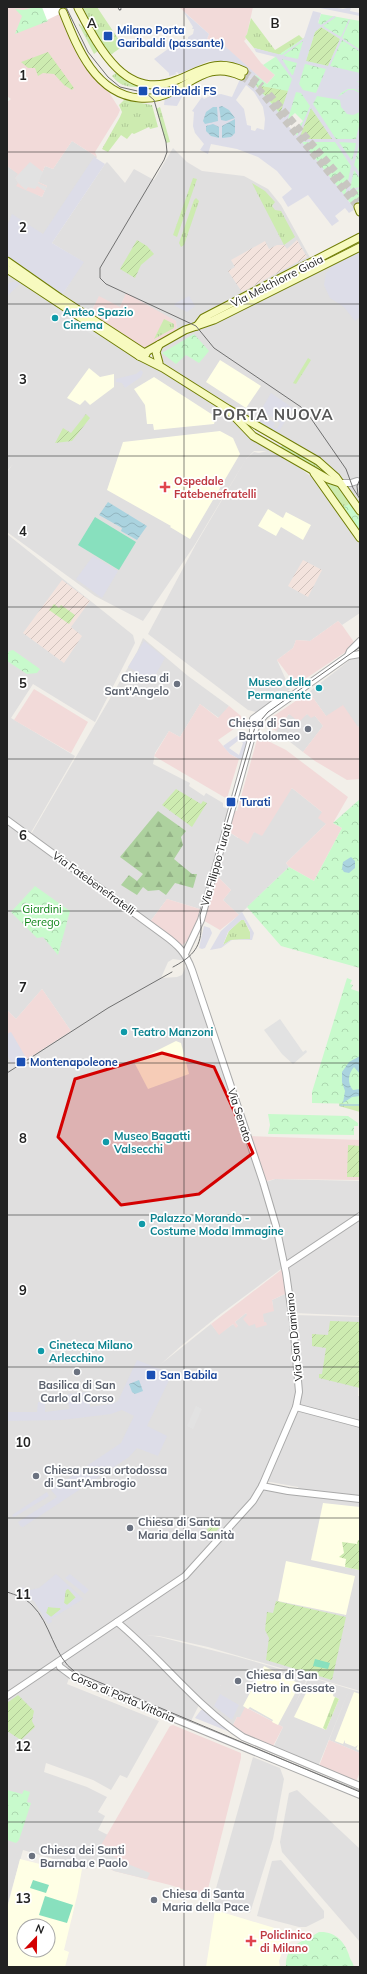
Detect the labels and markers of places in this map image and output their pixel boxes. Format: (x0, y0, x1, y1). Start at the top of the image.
place label: Milano Porta Garibaldi (passante) (117, 23, 224, 50)
marker: Milano Porta Garibaldi (passante) (102, 30, 114, 42)
place label: Garibaldi FS (152, 84, 217, 98)
marker: Garibaldi FS (137, 85, 149, 97)
place label: Anteo Spazio Cinema (63, 305, 134, 332)
marker: Anteo Spazio Cinema (50, 313, 60, 323)
place label: Ospedale Fatebenefratelli (174, 474, 257, 501)
marker: Ospedale Fatebenefratelli (159, 481, 171, 493)
place label: Chiesa di Sant'Angelo (104, 671, 169, 698)
place label: Museo della Permanente (247, 675, 311, 702)
marker: Chiesa di Sant'Angelo (172, 679, 182, 689)
marker: Museo della Permanente (314, 683, 324, 693)
place label: Chiesa di San Bartolomeo (228, 716, 300, 743)
marker: Chiesa di San Bartolomeo (303, 724, 313, 734)
place label: Turati (240, 795, 271, 809)
marker: Turati (225, 796, 237, 808)
place label: Teatro Manzoni (132, 1025, 214, 1039)
marker: Teatro Manzoni (119, 1027, 129, 1037)
place label: Montenapoleone (30, 1055, 118, 1069)
marker: Montenapoleone (15, 1056, 27, 1068)
place label: Museo Bagatti Valsecchi (113, 1129, 190, 1156)
marker: Museo Bagatti Valsecchi (101, 1137, 111, 1147)
place label: Palazzo Morando - Costume Moda Immagine (150, 1211, 284, 1238)
marker: Palazzo Morando - Costume Moda Immagine (137, 1219, 147, 1229)
place label: Cineteca Milano Arlecchino (49, 1338, 133, 1365)
marker: Cineteca Milano Arlecchino (36, 1346, 46, 1356)
marker: Basilica di San Carlo al Corso (72, 1367, 82, 1377)
place label: San Babila (160, 1368, 218, 1382)
marker: San Babila (145, 1369, 157, 1381)
place label: Basilica di San Carlo al Corso (38, 1378, 116, 1405)
place label: Chiesa russa ortodossa di Sant'Ambrogio (44, 1463, 167, 1490)
marker: Chiesa russa ortodossa di Sant'Ambrogio (31, 1471, 41, 1481)
place label: Chiesa di Santa Maria della Sanità (138, 1515, 234, 1542)
marker: Chiesa di Santa Maria della Sanità (125, 1523, 135, 1533)
place label: Chiesa di San Pietro in Gessate (246, 1668, 335, 1695)
marker: Chiesa di San Pietro in Gessate (233, 1676, 243, 1686)
place label: Chiesa dei Santi Barnaba e Paolo (40, 1843, 128, 1870)
marker: Chiesa dei Santi Barnaba e Paolo (27, 1851, 37, 1861)
place label: Chiesa di Santa Maria della Pace (162, 1887, 249, 1914)
marker: Chiesa di Santa Maria della Pace (149, 1895, 159, 1905)
place label: Policlinico di Milano (260, 1928, 313, 1955)
marker: Policlinico di Milano (245, 1935, 257, 1947)

